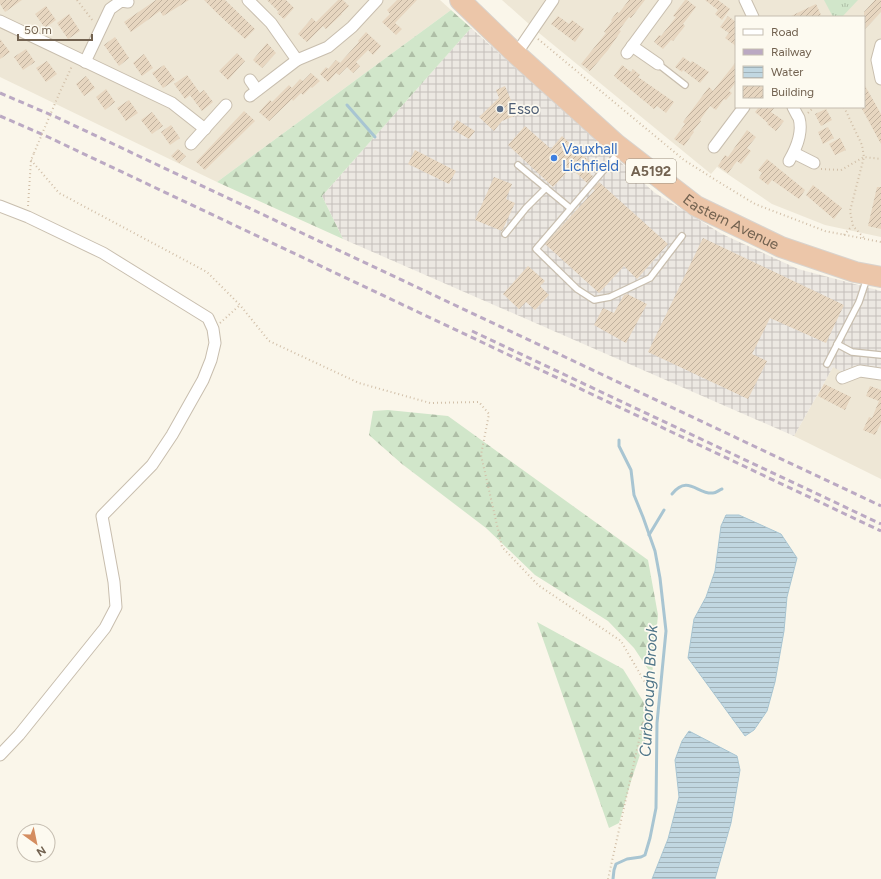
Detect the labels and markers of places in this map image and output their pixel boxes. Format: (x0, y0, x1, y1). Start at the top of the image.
place label: Esso (508, 100, 540, 118)
marker: Esso (495, 104, 505, 114)
place label: Vauxhall Lichfield (562, 140, 619, 175)
marker: Vauxhall Lichfield (549, 153, 559, 163)

